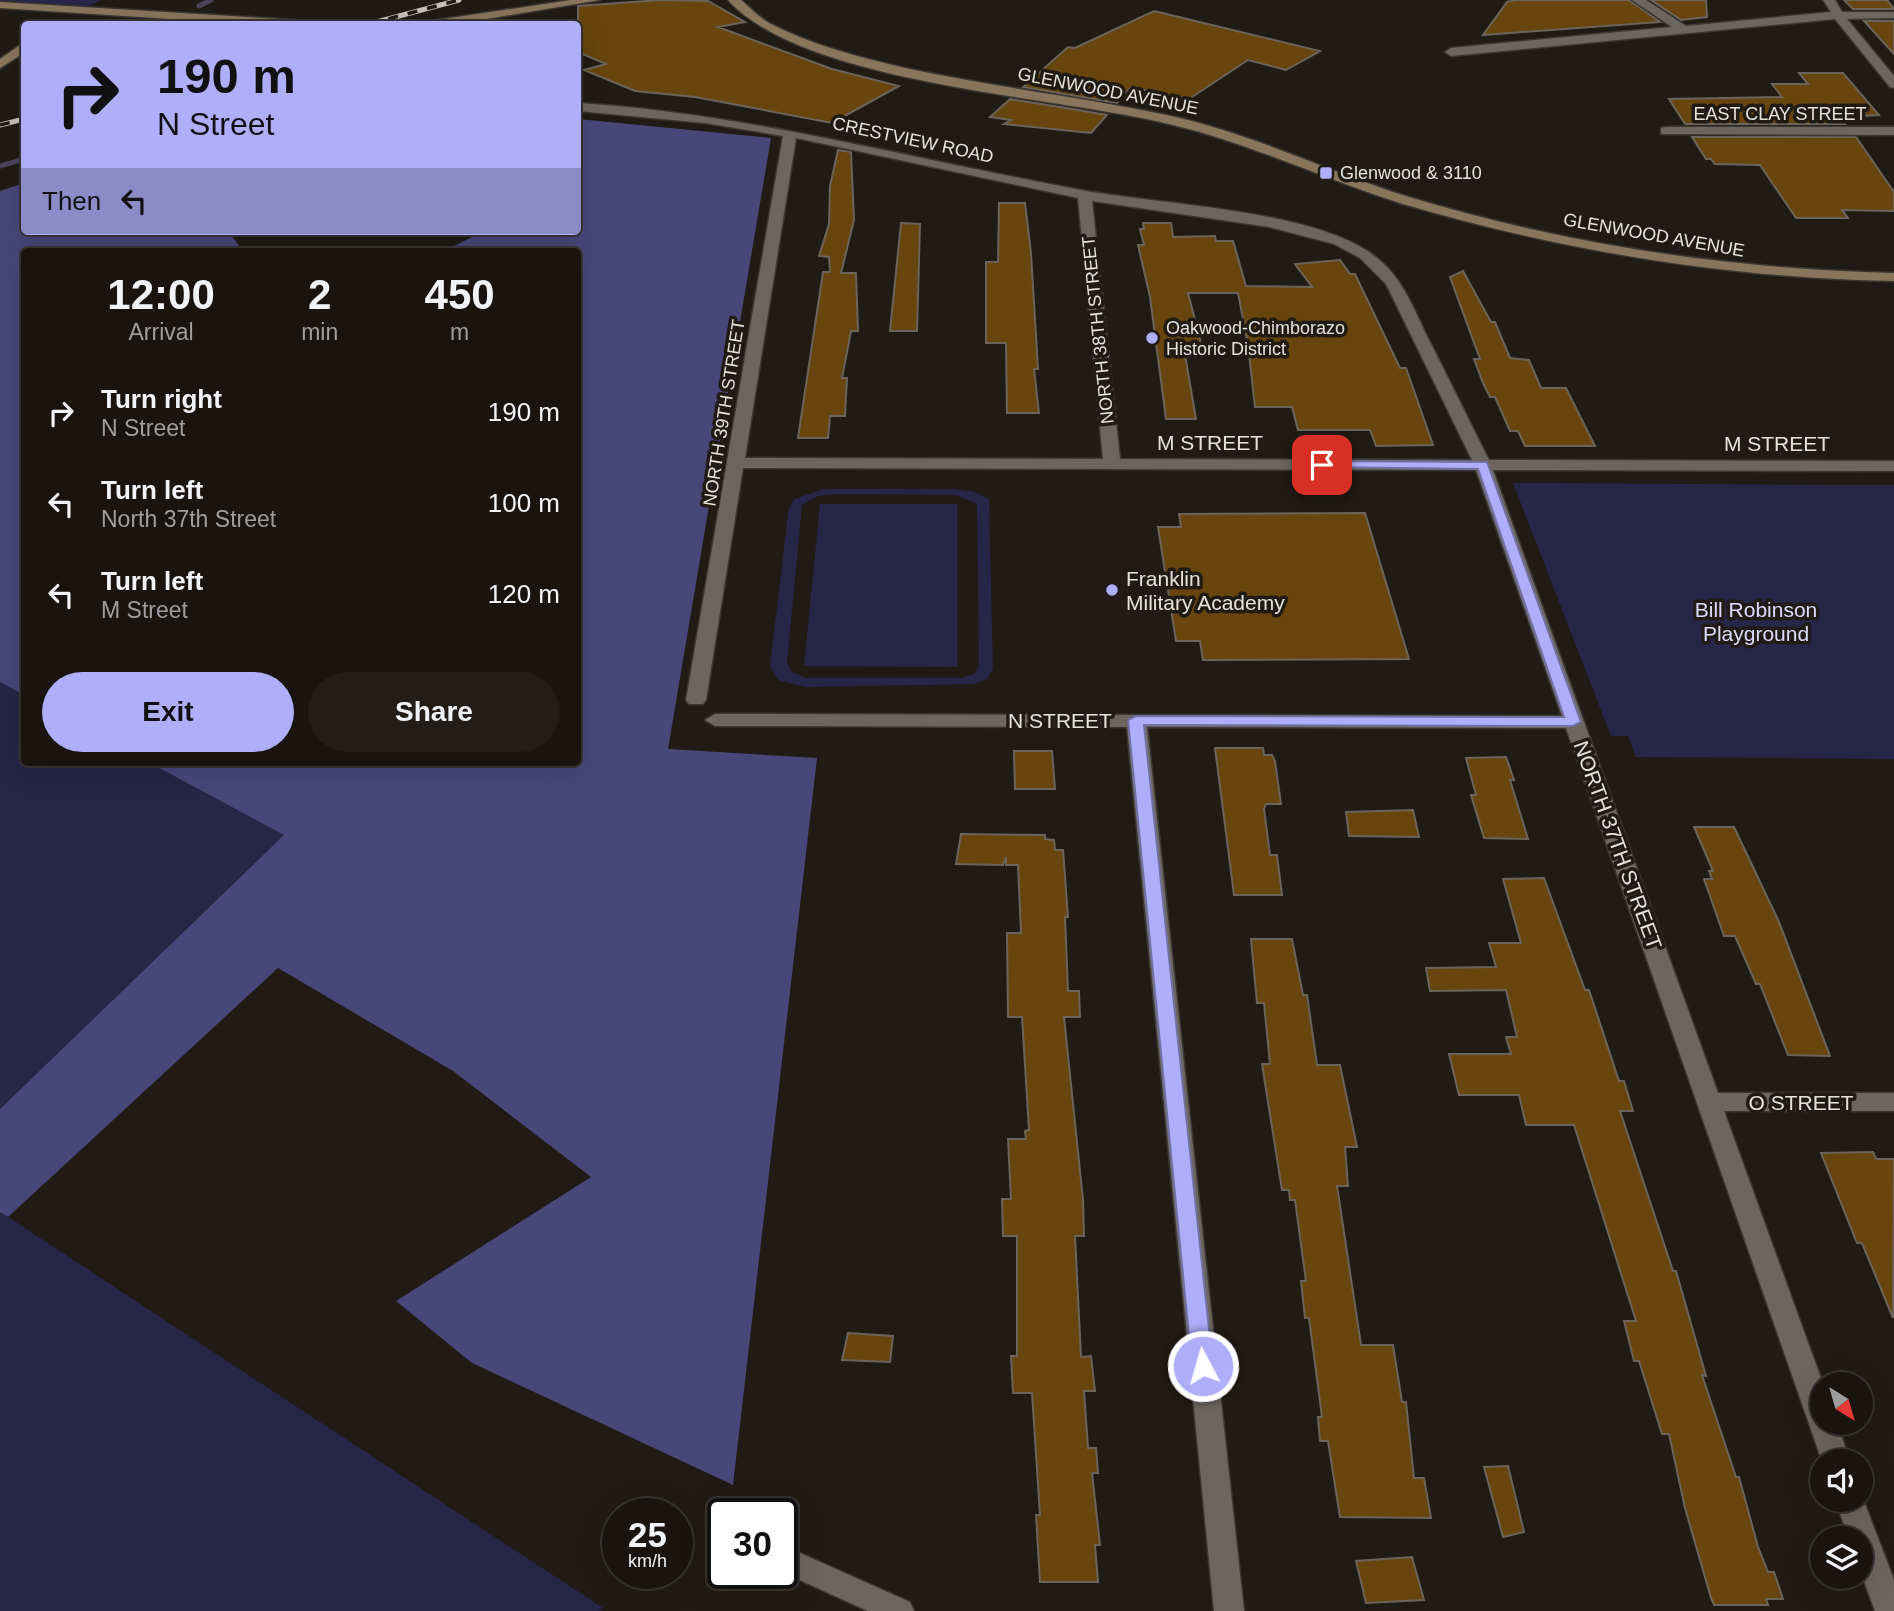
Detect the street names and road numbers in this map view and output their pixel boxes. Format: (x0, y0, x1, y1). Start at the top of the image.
street label: GLENWOOD AVENUE (1016, 64, 1200, 118)
street label: EAST CLAY STREET (1693, 104, 1867, 124)
street label: CRESTVIEW ROAD (831, 113, 995, 167)
street label: GLENWOOD AVENUE (1562, 209, 1746, 261)
street label: NORTH 38TH STREET (1078, 235, 1118, 425)
street label: NORTH 39TH STREET (699, 318, 749, 508)
street label: M STREET (1157, 431, 1263, 454)
street label: M STREET (1724, 432, 1830, 455)
street label: N STREET (1008, 709, 1112, 732)
street label: NORTH 37TH STREET (1570, 738, 1667, 953)
street label: O STREET (1748, 1091, 1854, 1114)

